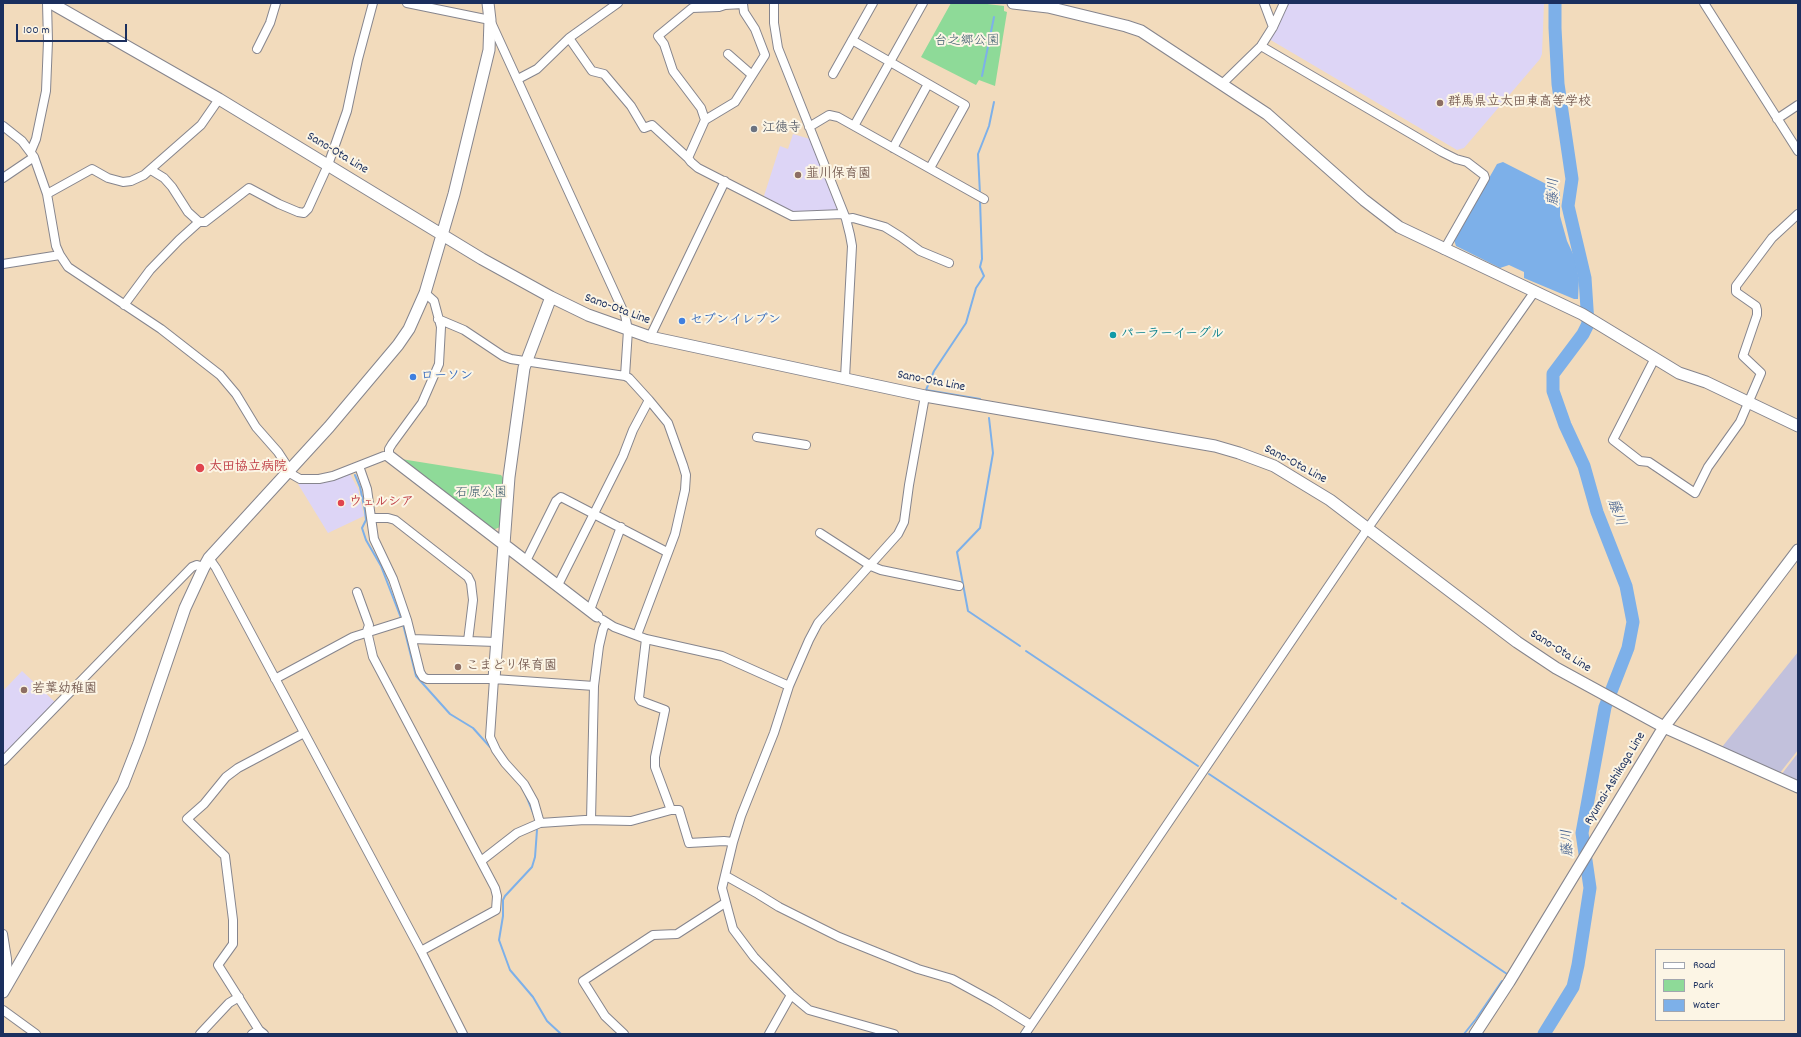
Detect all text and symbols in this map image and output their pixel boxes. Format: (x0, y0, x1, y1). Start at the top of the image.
scale bar (18, 16, 129, 42)
text: 100 m (23, 22, 50, 39)
park label: 台之郷公園 (935, 34, 999, 50)
place label: 群馬県立太田東高等学校 (1448, 95, 1591, 111)
marker: 群馬県立太田東高等学校 (1435, 98, 1445, 108)
place label: 江徳寺 (762, 121, 801, 137)
marker: 江徳寺 (749, 124, 759, 134)
street label: Sano-Ota Line (303, 130, 371, 178)
place label: 韮川保育園 (806, 167, 871, 183)
marker: 韮川保育園 (793, 170, 803, 180)
water label: 藤川 (1546, 178, 1564, 206)
street label: Sano-Ota Line (582, 291, 652, 329)
place label: セブンイレブン (690, 313, 781, 329)
marker: セブンイレブン (677, 316, 687, 326)
place label: パーラーイーグル (1121, 327, 1224, 343)
marker: パーラーイーグル (1108, 330, 1118, 340)
street label: Sano-Ota Line (896, 368, 966, 396)
place label: ローソン (421, 369, 473, 385)
marker: ローソン (408, 372, 418, 382)
street label: Sano-Ota Line (1261, 442, 1329, 488)
place label: 太田協立病院 (209, 460, 287, 476)
marker: 太田協立病院 (194, 462, 206, 474)
park label: 石原公園 (455, 486, 507, 502)
place label: ウェルシア (349, 495, 414, 511)
water label: 藤川 (1602, 497, 1628, 529)
marker: ウェルシア (336, 498, 346, 508)
street label: Sano-Ota Line (1527, 627, 1593, 677)
place label: こまどり保育園 (466, 659, 557, 675)
marker: こまどり保育園 (453, 662, 463, 672)
place label: 若葉幼稚園 (32, 682, 97, 698)
marker: 若葉幼稚園 (19, 685, 29, 695)
street label: Ryumai-Ashikaga Line (1582, 730, 1650, 828)
water label: 藤川 (1560, 829, 1578, 857)
legend (1655, 949, 1785, 1021)
text: Road (1693, 957, 1715, 974)
text: Park (1693, 977, 1713, 994)
text: Water (1693, 997, 1720, 1014)

